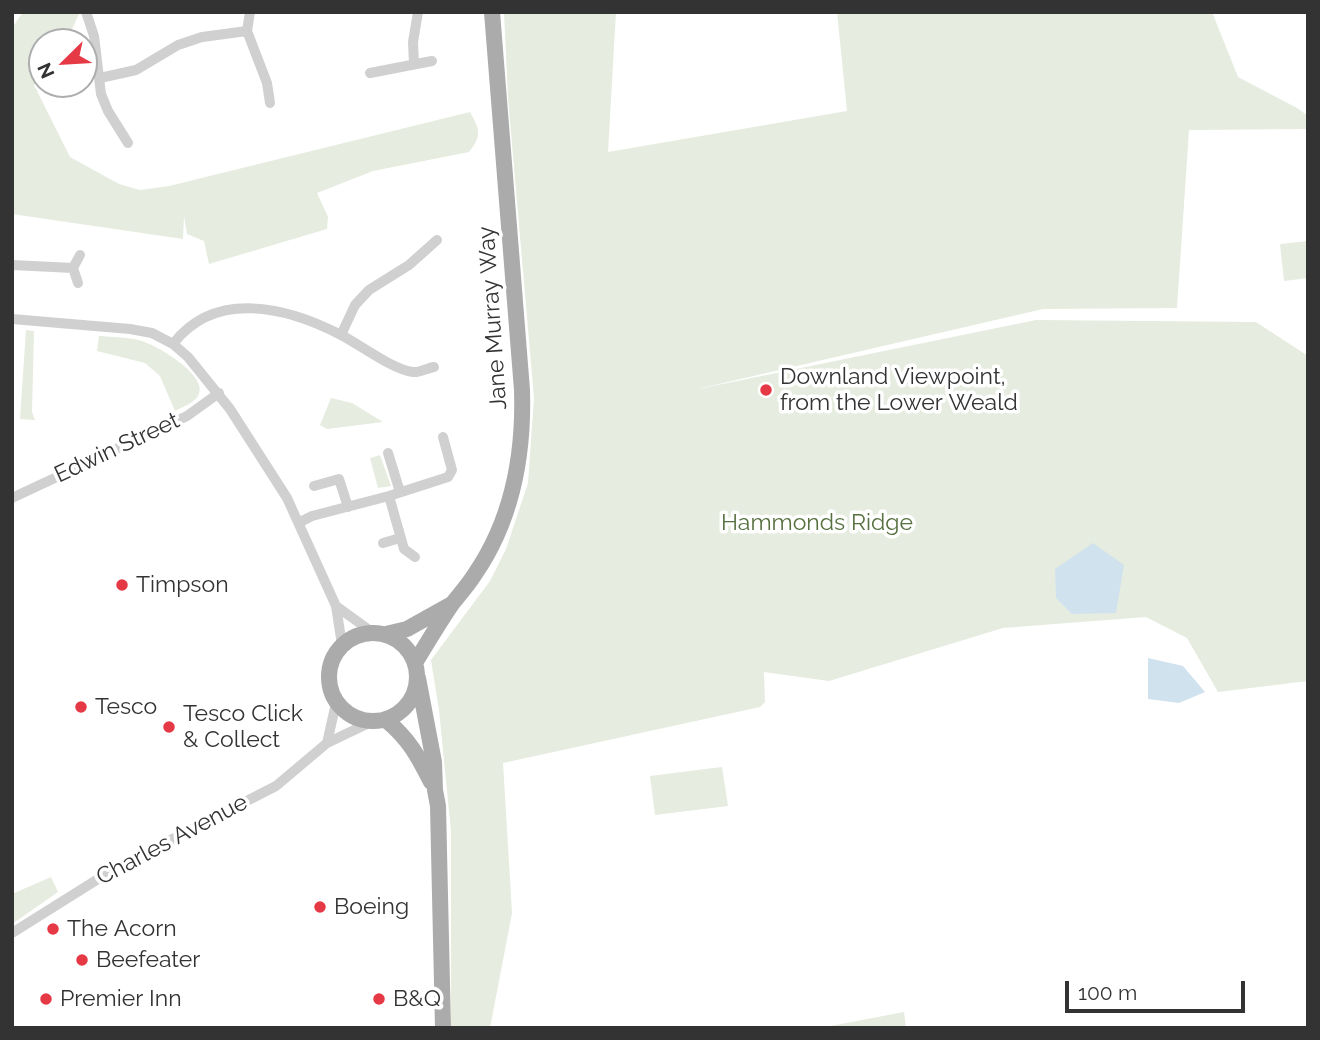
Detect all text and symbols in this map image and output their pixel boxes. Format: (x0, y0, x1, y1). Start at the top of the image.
north arrow (28, 28, 98, 98)
text: N (33, 60, 59, 82)
street label: Jane Murray Way (473, 225, 513, 411)
place label: Downland Viewpoint, from the Lower Weald (780, 363, 1018, 417)
marker: Downland Viewpoint, from the Lower Weald (758, 382, 774, 398)
street label: Edwin Street (50, 407, 184, 489)
park label: Hammonds Ridge (721, 509, 913, 537)
place label: Timpson (136, 571, 229, 599)
marker: Timpson (114, 577, 130, 593)
place label: Tesco (95, 693, 157, 721)
marker: Tesco (73, 699, 89, 715)
place label: Tesco Click & Collect (183, 700, 303, 754)
marker: Tesco Click & Collect (161, 719, 177, 735)
street label: Charles Avenue (92, 789, 252, 891)
place label: Boeing (334, 893, 409, 921)
marker: Boeing (312, 899, 328, 915)
place label: The Acorn (67, 915, 177, 943)
marker: The Acorn (45, 921, 61, 937)
place label: Beefeater (96, 946, 200, 974)
marker: Beefeater (74, 952, 90, 968)
scale bar (1068, 967, 1248, 1011)
text: 100 m (1078, 980, 1137, 1005)
place label: Premier Inn (60, 985, 182, 1013)
place label: B&Q (393, 985, 441, 1013)
marker: Premier Inn (38, 991, 54, 1007)
marker: B&Q (371, 991, 387, 1007)

